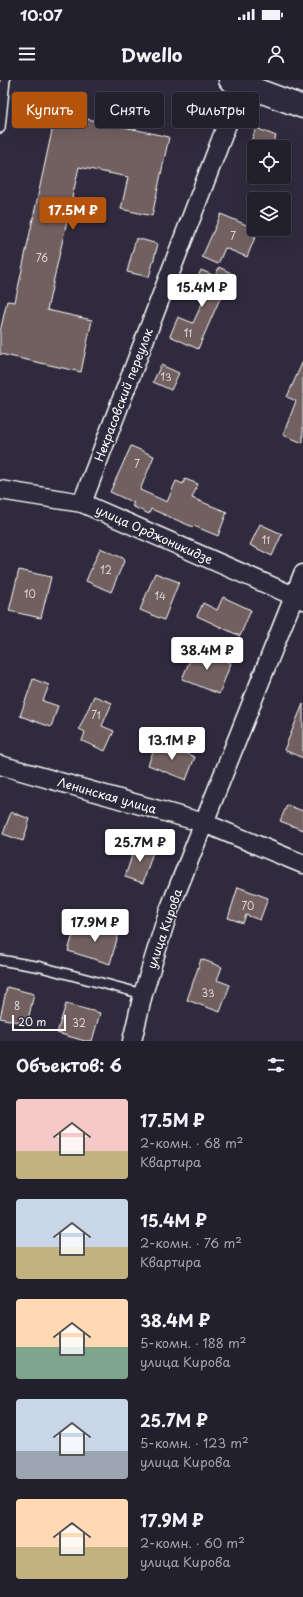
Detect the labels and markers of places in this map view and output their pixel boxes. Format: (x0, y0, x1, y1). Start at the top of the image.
pin: 17.5M ₽ (36, 197, 110, 231)
pin: 15.4M ₽ (165, 274, 239, 308)
pin: 38.4M ₽ (170, 637, 244, 671)
pin: 13.1M ₽ (135, 727, 209, 761)
pin: 25.7M ₽ (103, 829, 177, 863)
pin: 17.9M ₽ (58, 909, 132, 943)

